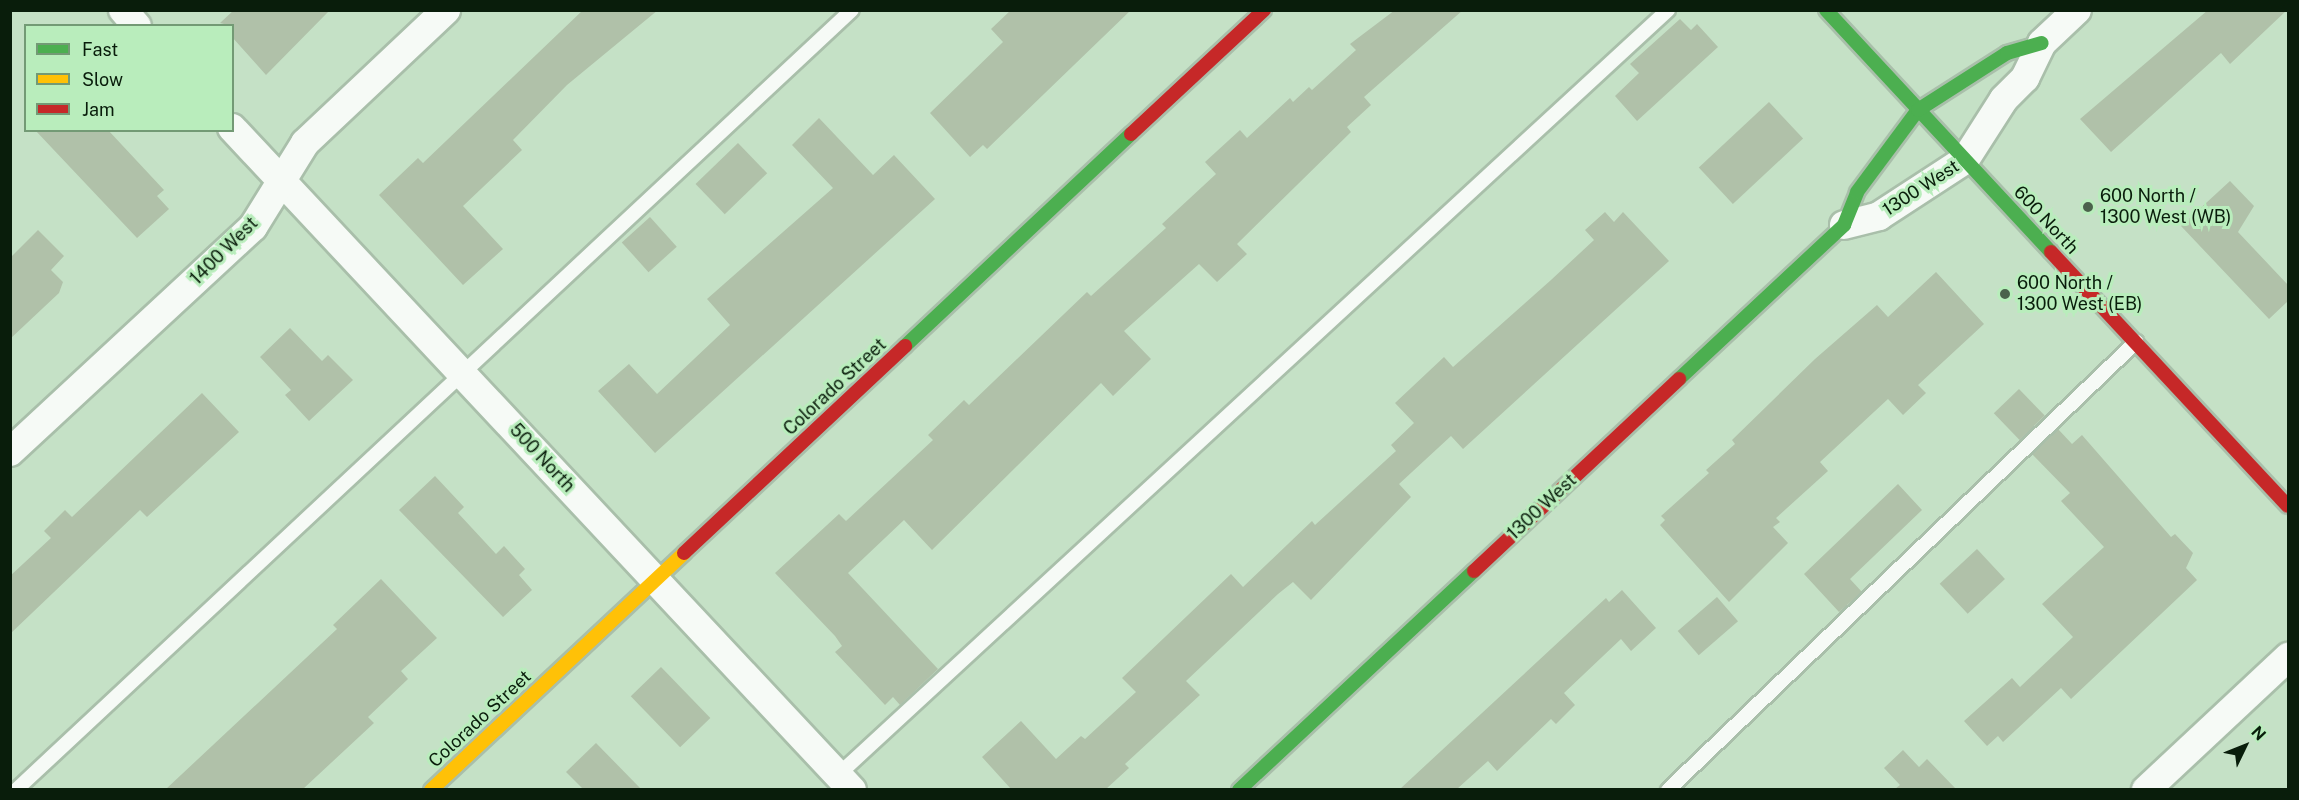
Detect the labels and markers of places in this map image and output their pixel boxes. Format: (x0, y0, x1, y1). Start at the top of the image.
place label: 600 North / 1300 West (WB) (2100, 186, 2232, 228)
marker: 600 North / 1300 West (WB) (2081, 200, 2095, 214)
place label: 600 North / 1300 West (EB) (2017, 273, 2143, 316)
marker: 600 North / 1300 West (EB) (1998, 287, 2012, 301)

